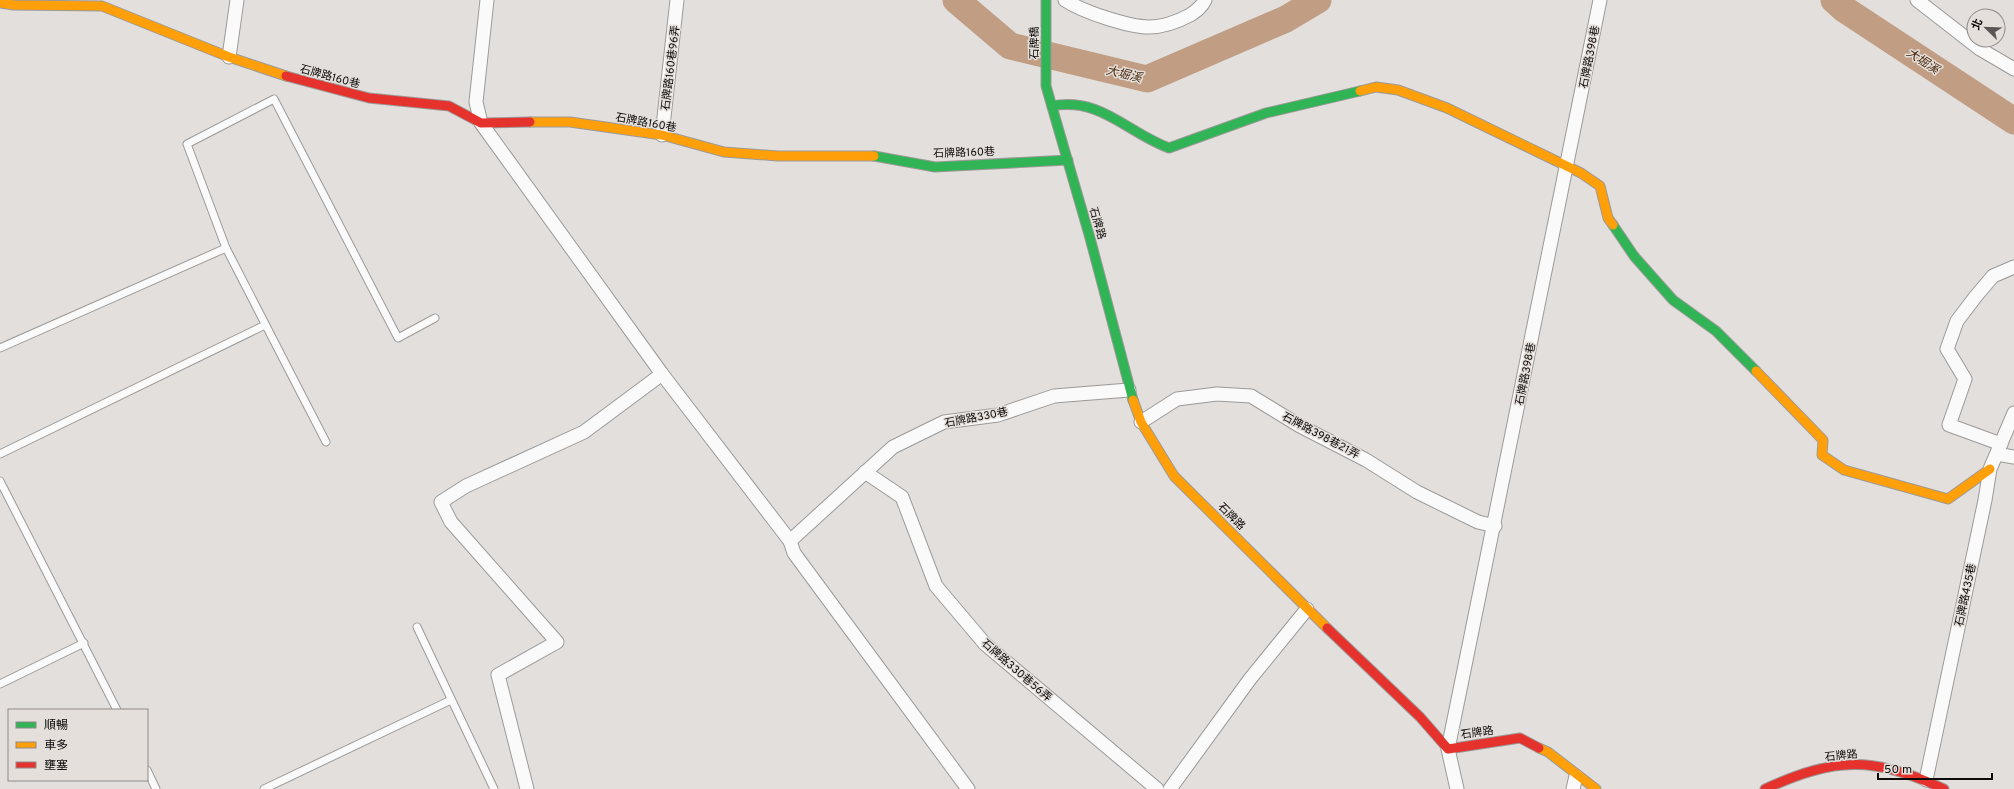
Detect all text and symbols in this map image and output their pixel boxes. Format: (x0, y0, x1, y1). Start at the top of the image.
north arrow (1966, 8, 2006, 48)
text: 北 (1969, 17, 1986, 32)
street label: 石牌路160巷96弄 (659, 25, 683, 112)
street label: 石牌路398巷 (1577, 25, 1603, 90)
street label: 石牌橋 (1028, 27, 1042, 60)
water label: 大堀溪 (1903, 45, 1944, 79)
street label: 石牌路160巷 (298, 62, 361, 92)
water label: 大堀溪 (1104, 63, 1145, 87)
street label: 石牌路160巷 (614, 111, 677, 135)
street label: 石牌路160巷 (933, 145, 995, 161)
street label: 石牌路 (1086, 205, 1108, 241)
street label: 石牌路398巷 (1513, 342, 1539, 407)
street label: 石牌路330巷 (943, 405, 1009, 431)
street label: 石牌路398巷21弄 (1279, 410, 1362, 462)
street label: 石牌路 (1215, 500, 1248, 533)
street label: 石牌路435巷 (1952, 562, 1980, 628)
street label: 石牌路330巷56弄 (978, 636, 1054, 705)
legend (8, 709, 148, 781)
text: 順暢 (44, 718, 68, 734)
street label: 石牌路 (1460, 724, 1494, 742)
text: 車多 (44, 738, 68, 754)
street label: 石牌路 (1824, 747, 1858, 765)
scale bar (1878, 755, 1992, 781)
text: 壅塞 (44, 758, 68, 774)
text: 50 m (1884, 762, 1912, 778)

